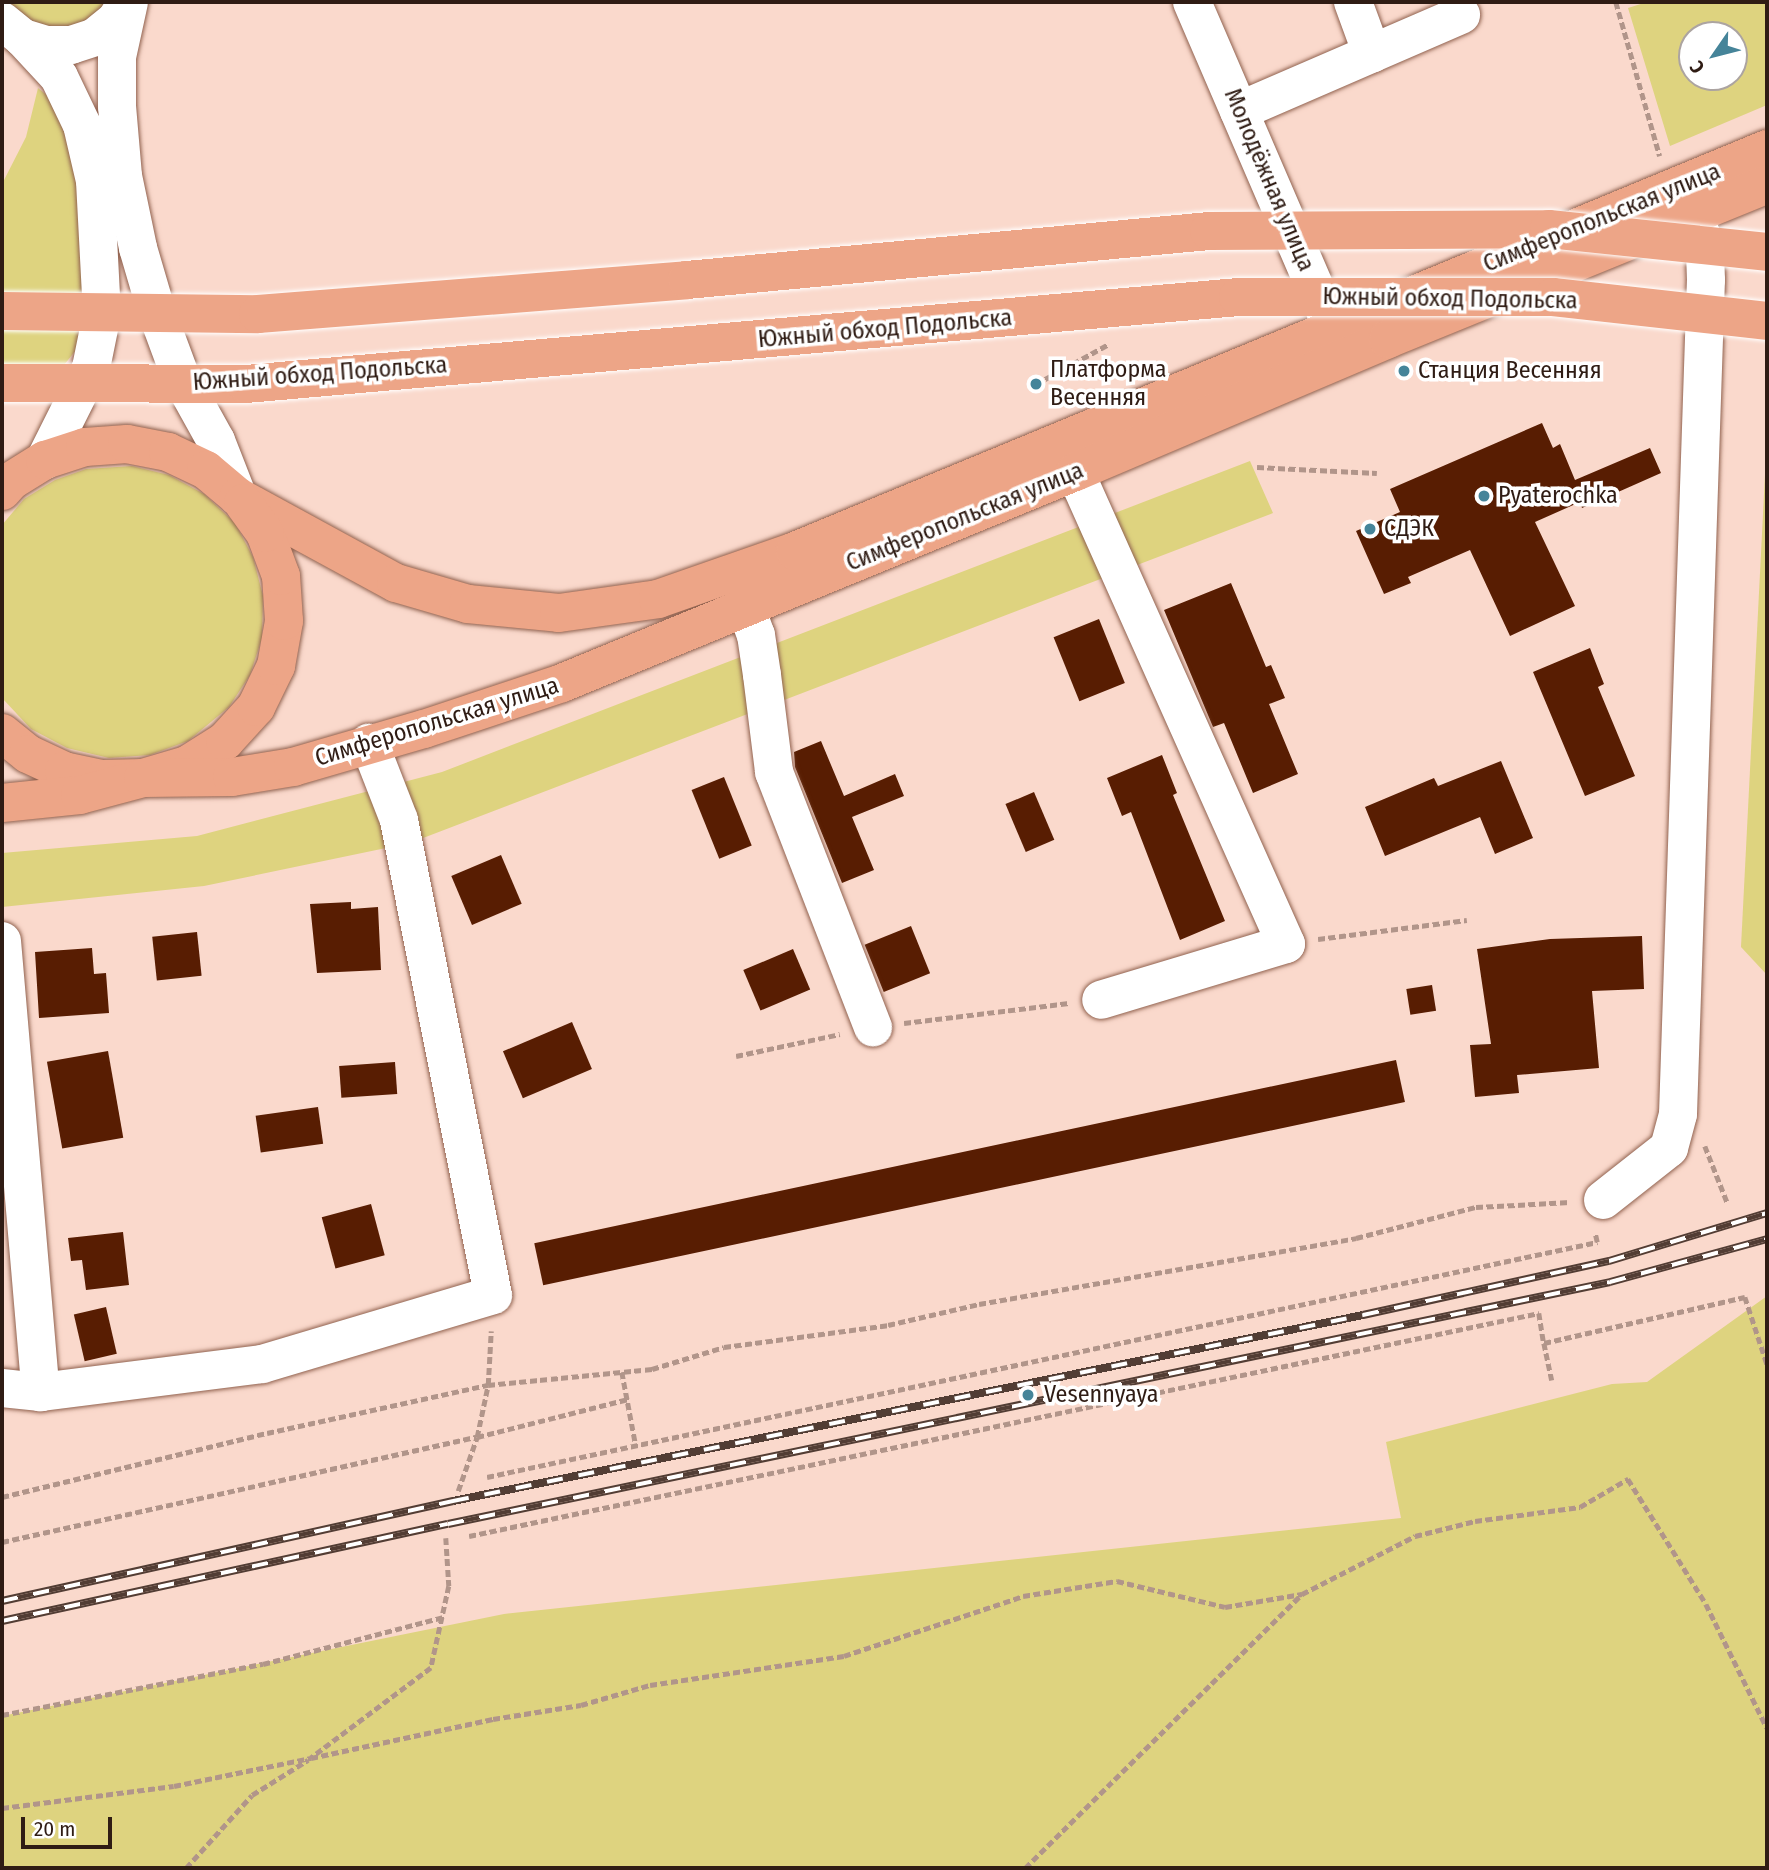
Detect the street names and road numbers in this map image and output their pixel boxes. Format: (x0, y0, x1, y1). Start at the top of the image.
street label: Молодёжная улица (1218, 84, 1320, 276)
street label: Симферопольская улица (1479, 157, 1725, 279)
street label: Южный обход Подольска (1322, 282, 1578, 316)
street label: Южный обход Подольска (757, 304, 1013, 354)
street label: Южный обход Подольска (192, 351, 448, 397)
street label: Симферопольская улица (842, 456, 1088, 578)
street label: Симферопольская улица (312, 671, 562, 773)

